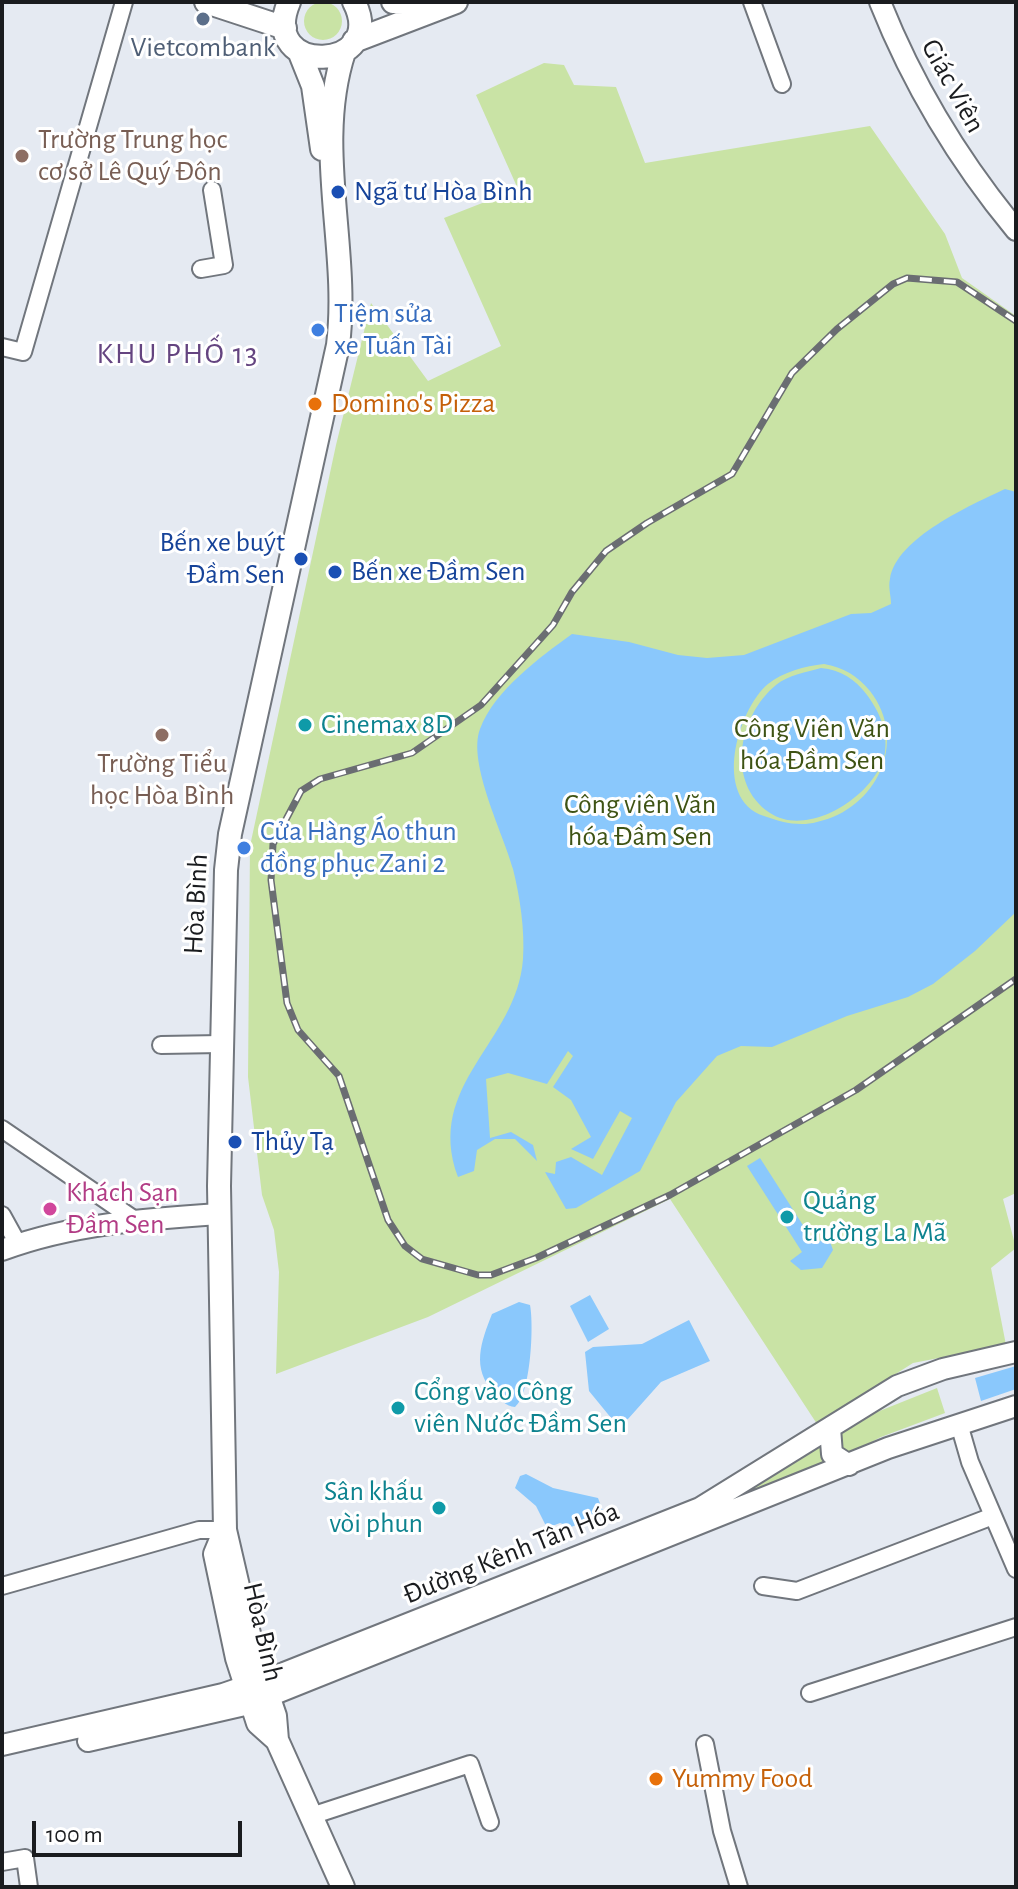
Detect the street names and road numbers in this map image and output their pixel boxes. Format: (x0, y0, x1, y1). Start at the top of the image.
street label: Giác Viên (914, 33, 992, 139)
street label: Hòa Bình (177, 853, 215, 955)
street label: Đường Kênh Tân Hóa (398, 1494, 624, 1612)
street label: Hòa Bình (235, 1579, 291, 1685)

